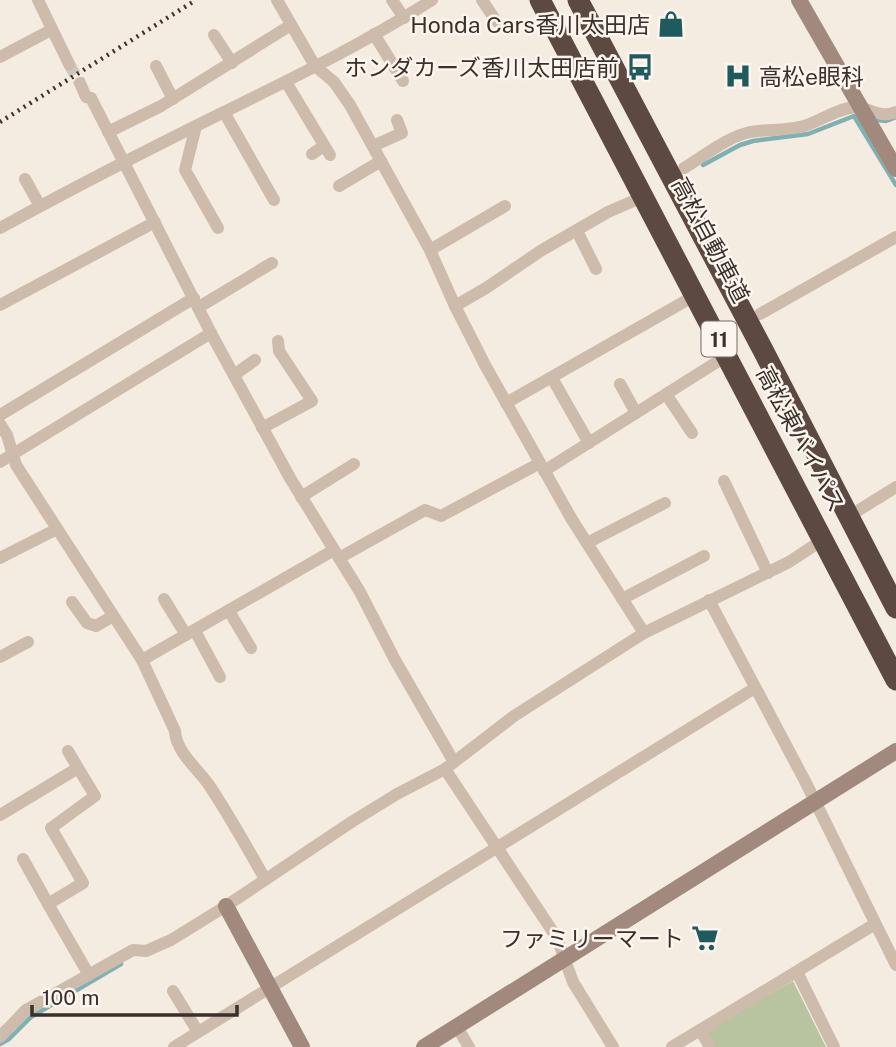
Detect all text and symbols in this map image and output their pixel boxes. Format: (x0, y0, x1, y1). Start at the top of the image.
shop icon: Honda Cars香川太田店 (656, 9, 686, 39)
place label: Honda Cars香川太田店 (410, 11, 650, 38)
bus stop icon: ホンダカーズ香川太田店前 (625, 52, 655, 82)
place label: ホンダカーズ香川太田店前 (344, 54, 619, 81)
hospital icon: 高松e眼科 (723, 61, 753, 91)
place label: 高松e眼科 (759, 63, 864, 90)
street label: 高松自動車道 (667, 173, 755, 307)
road number: 11 (702, 322, 736, 356)
street label: 高松東バイパス (751, 362, 851, 516)
supermarket icon: ファミリーマート (690, 923, 720, 953)
place label: ファミリーマート (500, 925, 684, 952)
scale bar (32, 974, 236, 1018)
text: 100 m (42, 985, 99, 1010)

